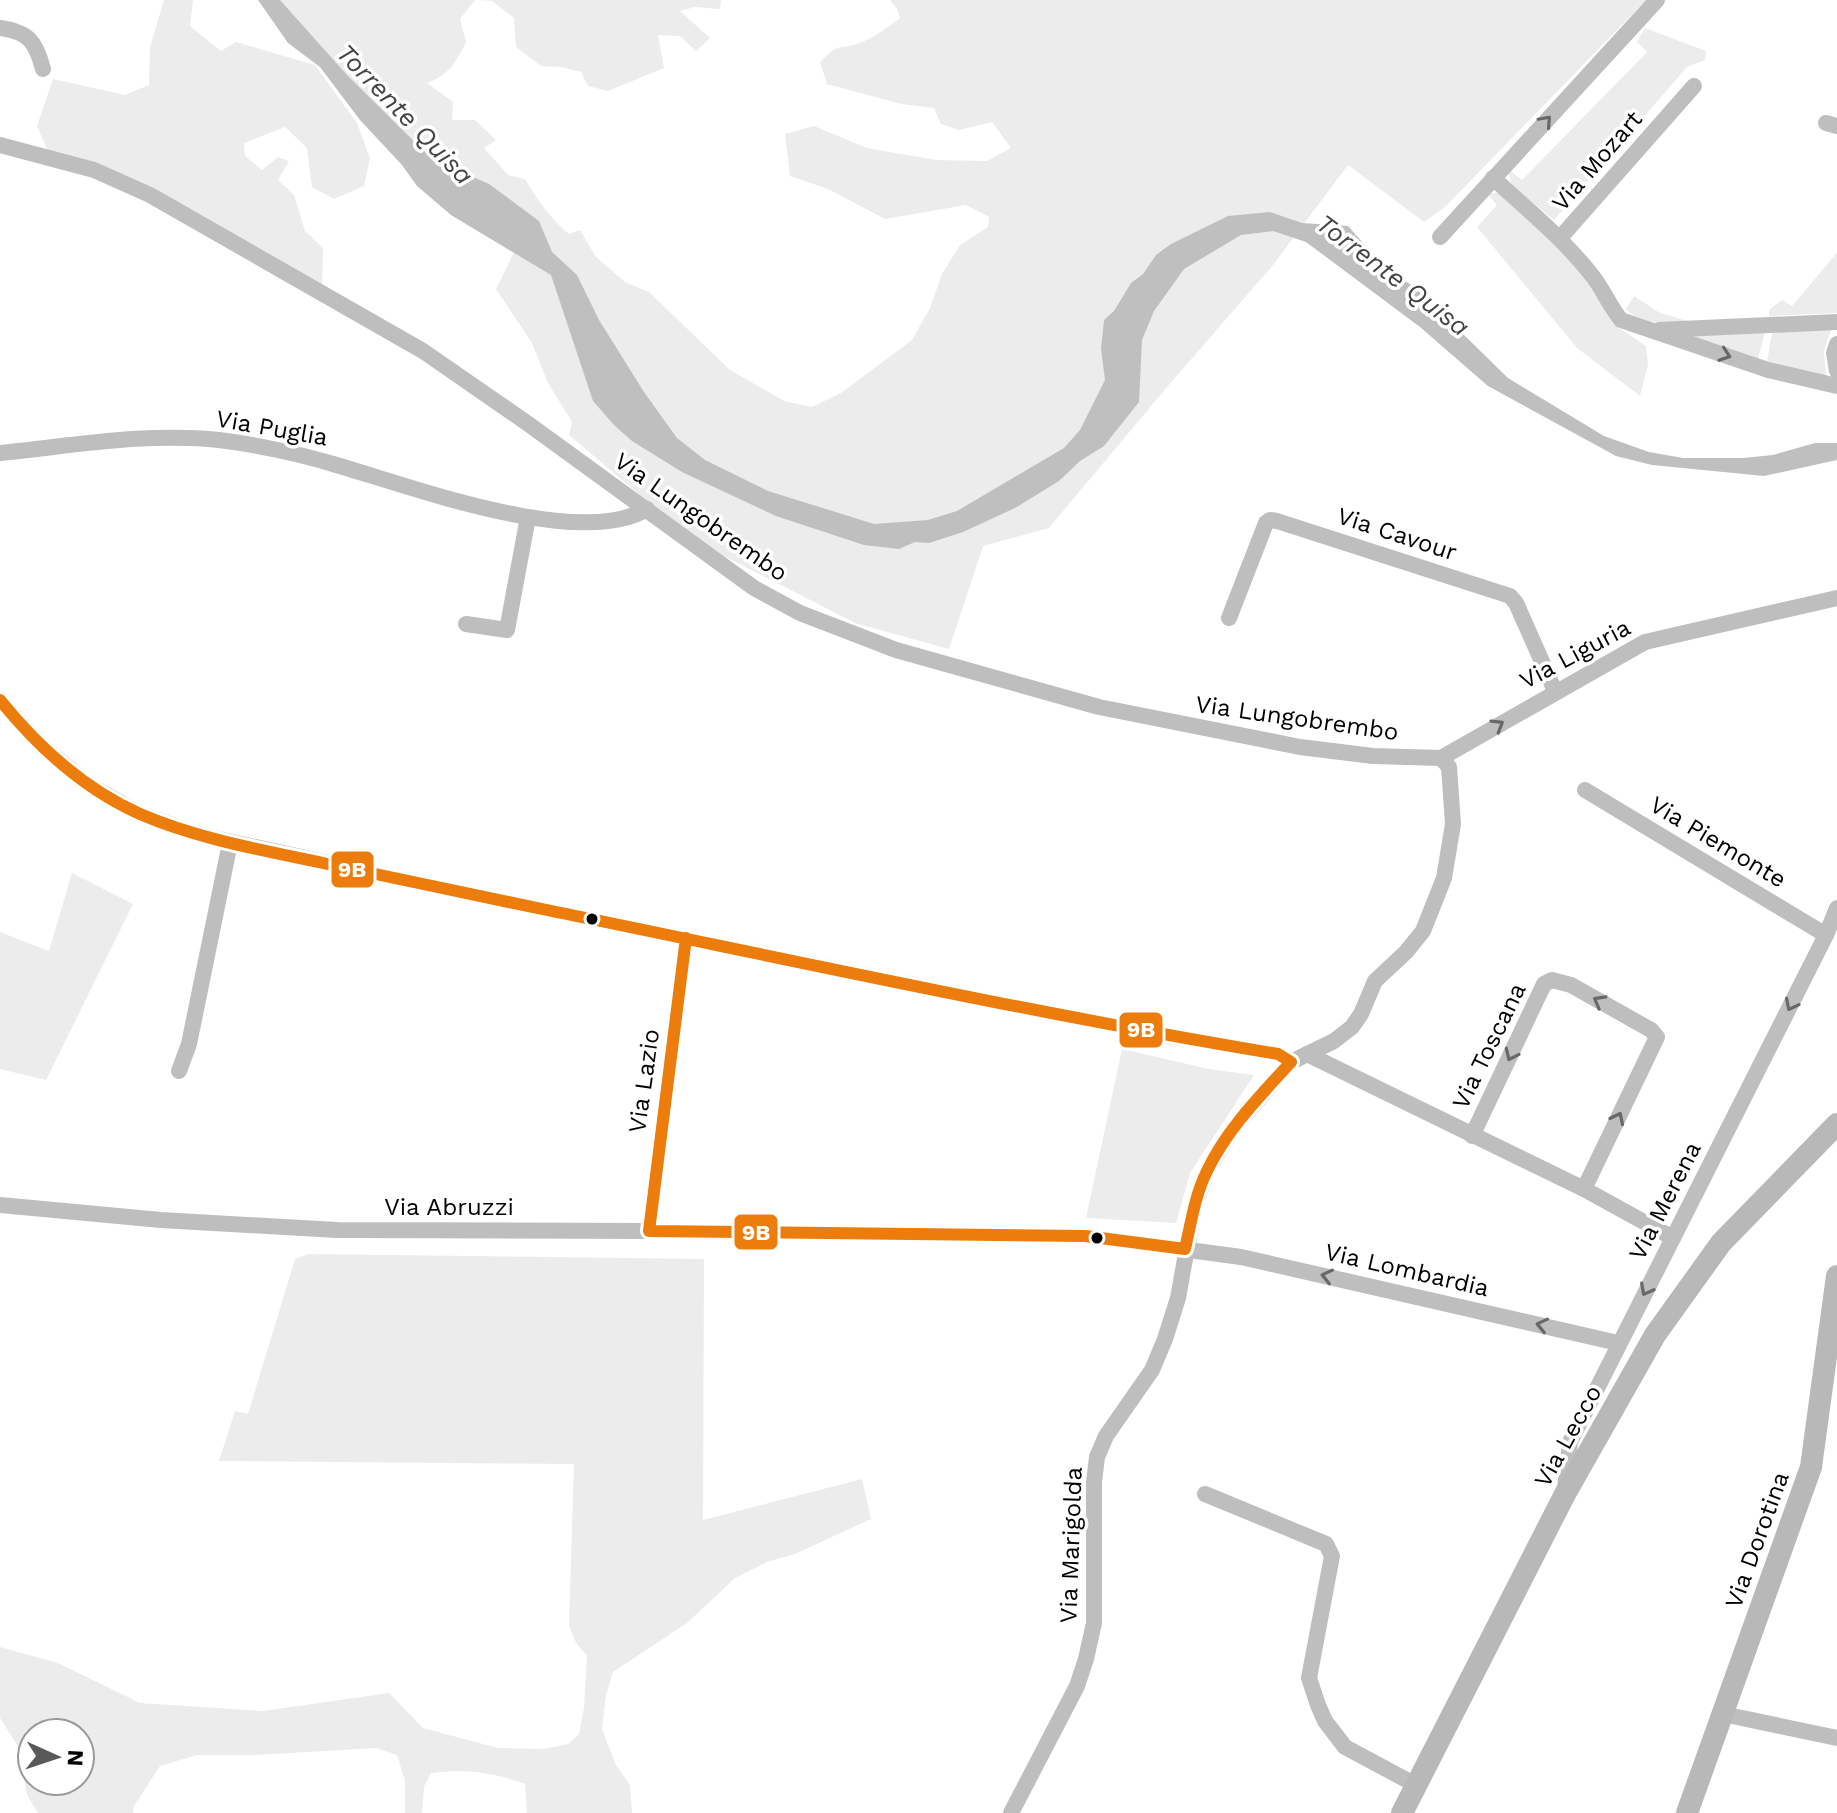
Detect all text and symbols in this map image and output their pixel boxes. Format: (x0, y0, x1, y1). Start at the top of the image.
water label: Torrente Quisa (331, 38, 479, 190)
street label: Via Mozart (1546, 105, 1648, 217)
one-way arrow (1536, 115, 1550, 130)
water label: Torrente Quisa (1311, 208, 1475, 342)
one-way arrow (1717, 346, 1731, 362)
street label: Via Puglia (214, 404, 330, 452)
street label: Via Lungobrembo (609, 447, 793, 587)
street label: Via Cavour (1334, 501, 1461, 567)
street label: Via Liguria (1515, 613, 1635, 695)
street label: Via Lungobrembo (1194, 690, 1400, 746)
one-way arrow (1489, 719, 1504, 734)
street label: Via Piemonte (1645, 790, 1791, 894)
line badge: 9B (330, 850, 375, 889)
text: 9B (338, 857, 366, 882)
unlabelled marker (584, 911, 600, 927)
street label: Via Toscana (1446, 978, 1532, 1114)
one-way arrow (1593, 995, 1607, 1011)
one-way arrow (1785, 996, 1801, 1011)
line badge: 9B (1118, 1011, 1164, 1049)
text: 9B (1127, 1017, 1155, 1042)
street label: Via Lazio (623, 1027, 665, 1135)
one-way arrow (1505, 1046, 1521, 1061)
one-way arrow (1608, 1112, 1624, 1127)
street label: Via Merena (1623, 1137, 1707, 1265)
street label: Via Abruzzi (384, 1193, 514, 1221)
line badge: 9B (733, 1213, 779, 1251)
text: 9B (742, 1220, 770, 1245)
unlabelled marker (1089, 1230, 1105, 1246)
street label: Via Lombardia (1322, 1238, 1492, 1302)
one-way arrow (1321, 1268, 1335, 1285)
one-way arrow (1640, 1282, 1655, 1297)
one-way arrow (1535, 1317, 1549, 1334)
street label: Via Lecco (1529, 1380, 1607, 1492)
street label: Via Marigolda (1054, 1466, 1088, 1624)
street label: Via Dorotina (1719, 1468, 1795, 1612)
north arrow (16, 1717, 96, 1797)
text: N (63, 1749, 88, 1767)

